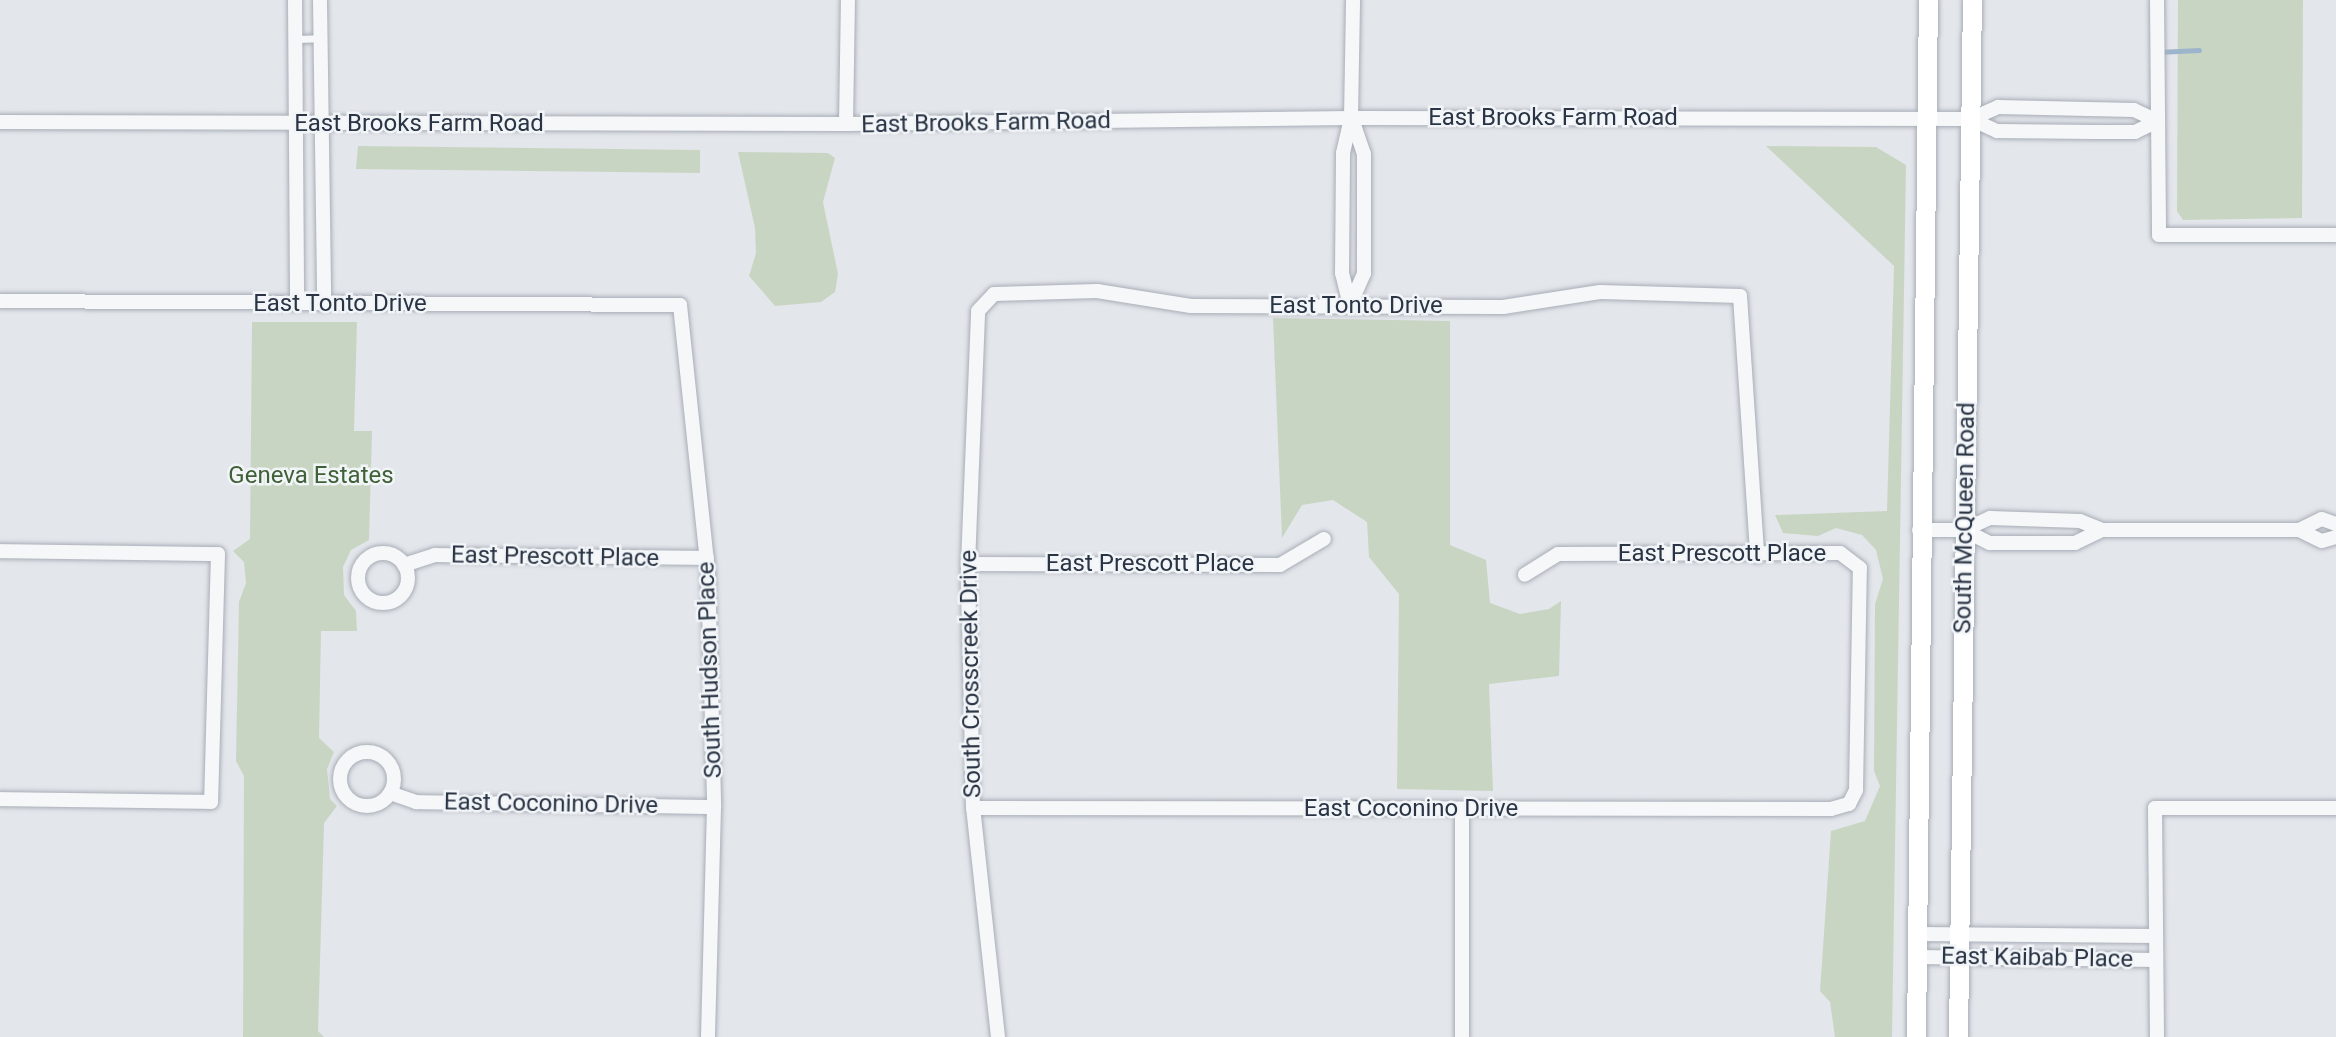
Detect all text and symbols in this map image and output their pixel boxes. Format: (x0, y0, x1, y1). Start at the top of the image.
street label: East Brooks Farm Road (1428, 104, 1678, 132)
street label: East Brooks Farm Road (861, 106, 1111, 140)
street label: East Brooks Farm Road (294, 110, 544, 138)
street label: East Tonto Drive (253, 290, 427, 318)
street label: East Tonto Drive (1269, 292, 1443, 320)
street label: South McQueen Road (1949, 402, 1981, 634)
park label: Geneva Estates (228, 462, 394, 490)
street label: East Prescott Place (1618, 540, 1826, 568)
street label: East Prescott Place (451, 541, 659, 573)
street label: South Crosscreek Drive (954, 550, 988, 798)
street label: East Prescott Place (1046, 550, 1254, 578)
street label: South Hudson Place (692, 561, 728, 779)
street label: East Coconino Drive (444, 788, 658, 820)
street label: East Coconino Drive (1304, 795, 1518, 823)
street label: East Kaibab Place (1941, 942, 2133, 974)

